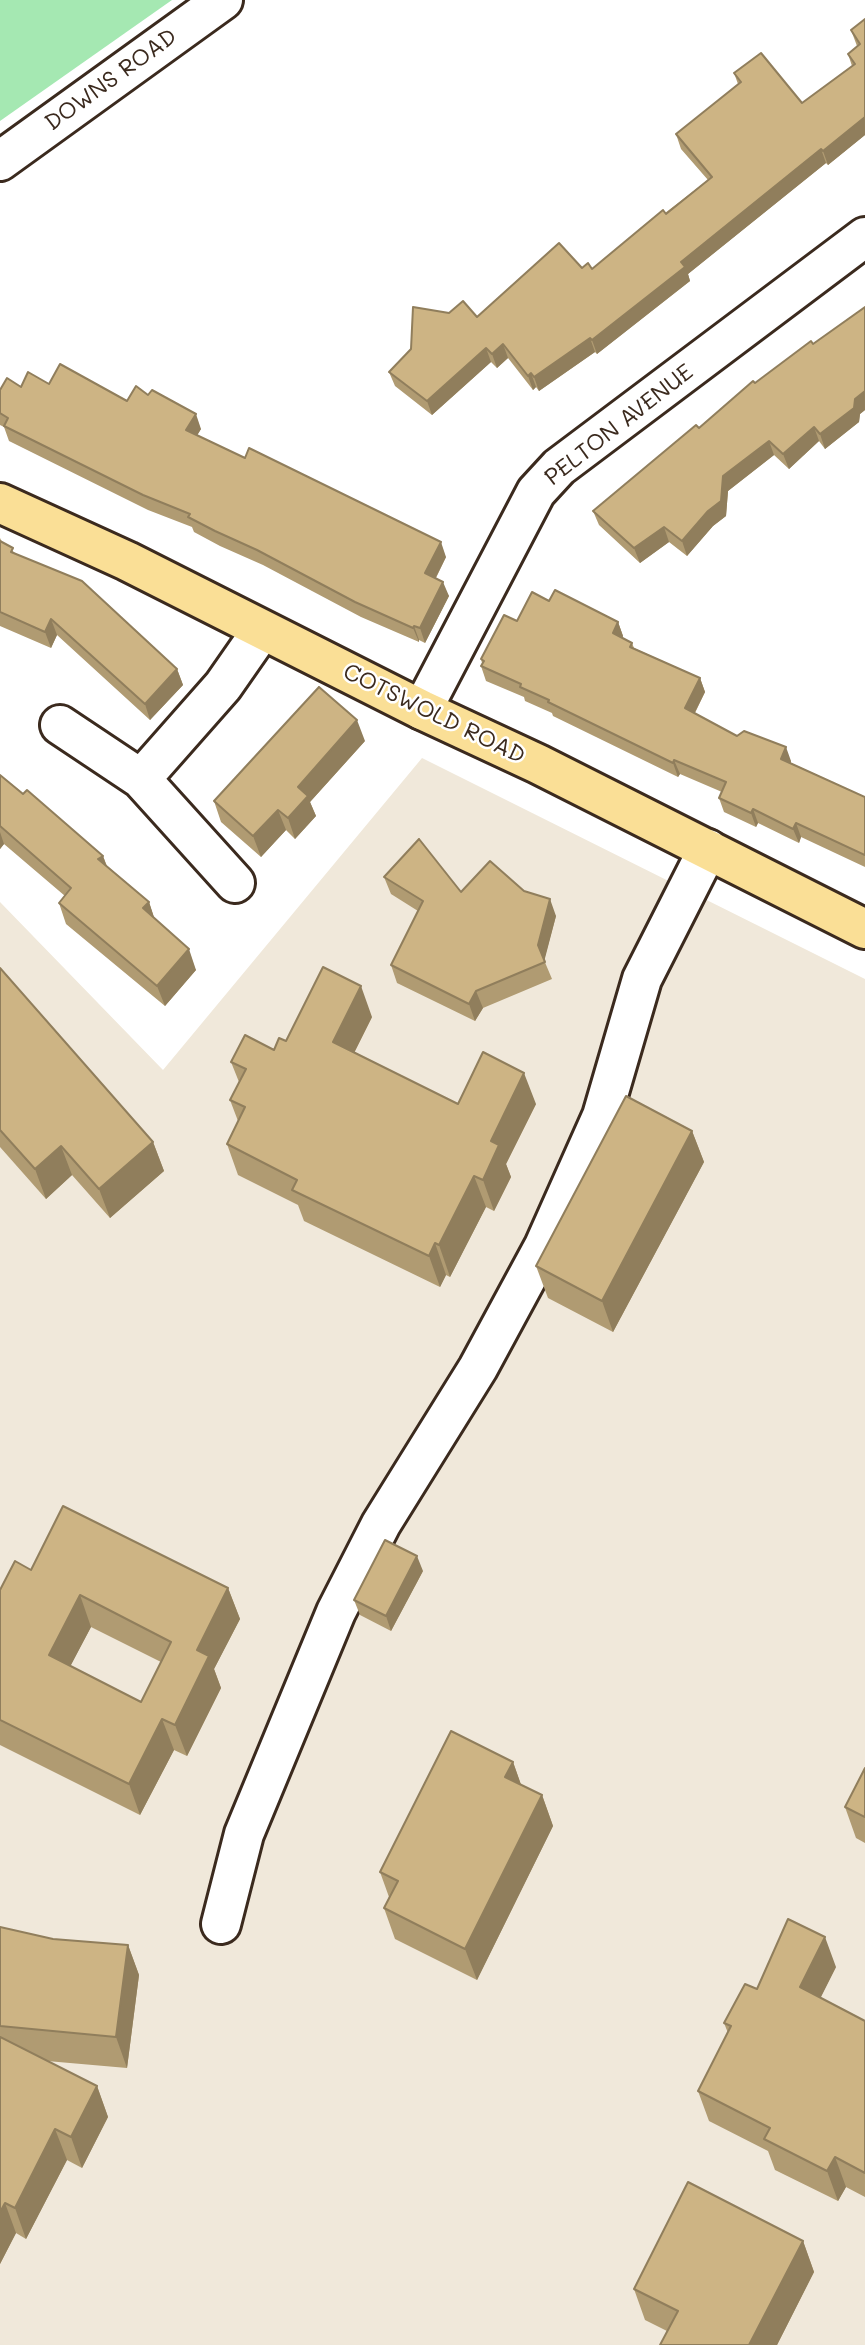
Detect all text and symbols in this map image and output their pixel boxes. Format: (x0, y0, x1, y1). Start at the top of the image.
street label: DOWNS ROAD (40, 23, 182, 137)
street label: PELTON AVENUE (539, 359, 699, 491)
street label: COTSWOLD ROAD (339, 658, 529, 770)

